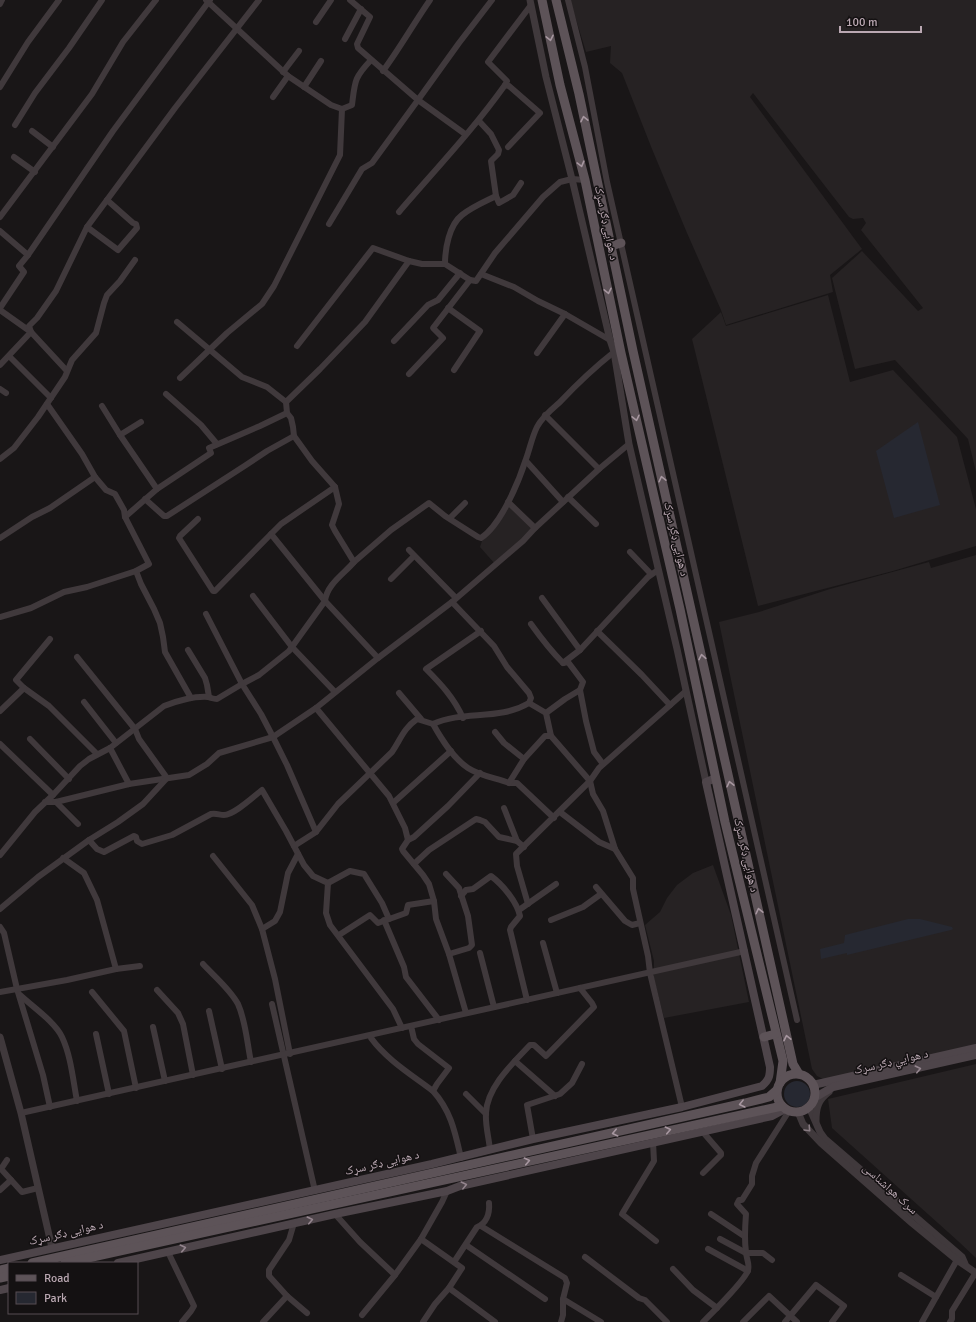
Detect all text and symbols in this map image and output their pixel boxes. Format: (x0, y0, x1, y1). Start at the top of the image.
scale bar (840, 8, 921, 34)
text: 100 m (846, 15, 878, 30)
one-way arrow (545, 35, 553, 41)
one-way arrow (581, 116, 589, 122)
one-way arrow (576, 161, 584, 168)
street label: د هوایی ډګر سړک (591, 184, 621, 262)
one-way arrow (604, 288, 612, 295)
one-way arrow (632, 415, 640, 422)
one-way arrow (659, 475, 667, 482)
street label: د هوایی ډګر سړک (660, 500, 692, 578)
one-way arrow (698, 654, 707, 660)
one-way arrow (727, 781, 735, 787)
street label: د هوایی ډګر سړک (730, 816, 762, 894)
one-way arrow (756, 908, 764, 914)
one-way arrow (784, 1035, 792, 1041)
street label: د هوايي ډګر سړک (852, 1046, 930, 1080)
one-way arrow (915, 1065, 922, 1073)
one-way arrow (739, 1099, 746, 1108)
one-way arrow (803, 1124, 810, 1132)
one-way arrow (665, 1127, 671, 1135)
one-way arrow (612, 1129, 618, 1137)
street label: د هوایی ډګر سړک (343, 1147, 421, 1179)
one-way arrow (524, 1157, 530, 1165)
street label: سرک هواشناسی (859, 1160, 921, 1218)
one-way arrow (460, 1181, 467, 1190)
one-way arrow (307, 1216, 313, 1224)
street label: د هوایی ډګر سړک (27, 1217, 105, 1249)
one-way arrow (180, 1245, 187, 1253)
legend (8, 1262, 138, 1314)
text: Road (44, 1271, 70, 1286)
text: Park (44, 1291, 67, 1306)

